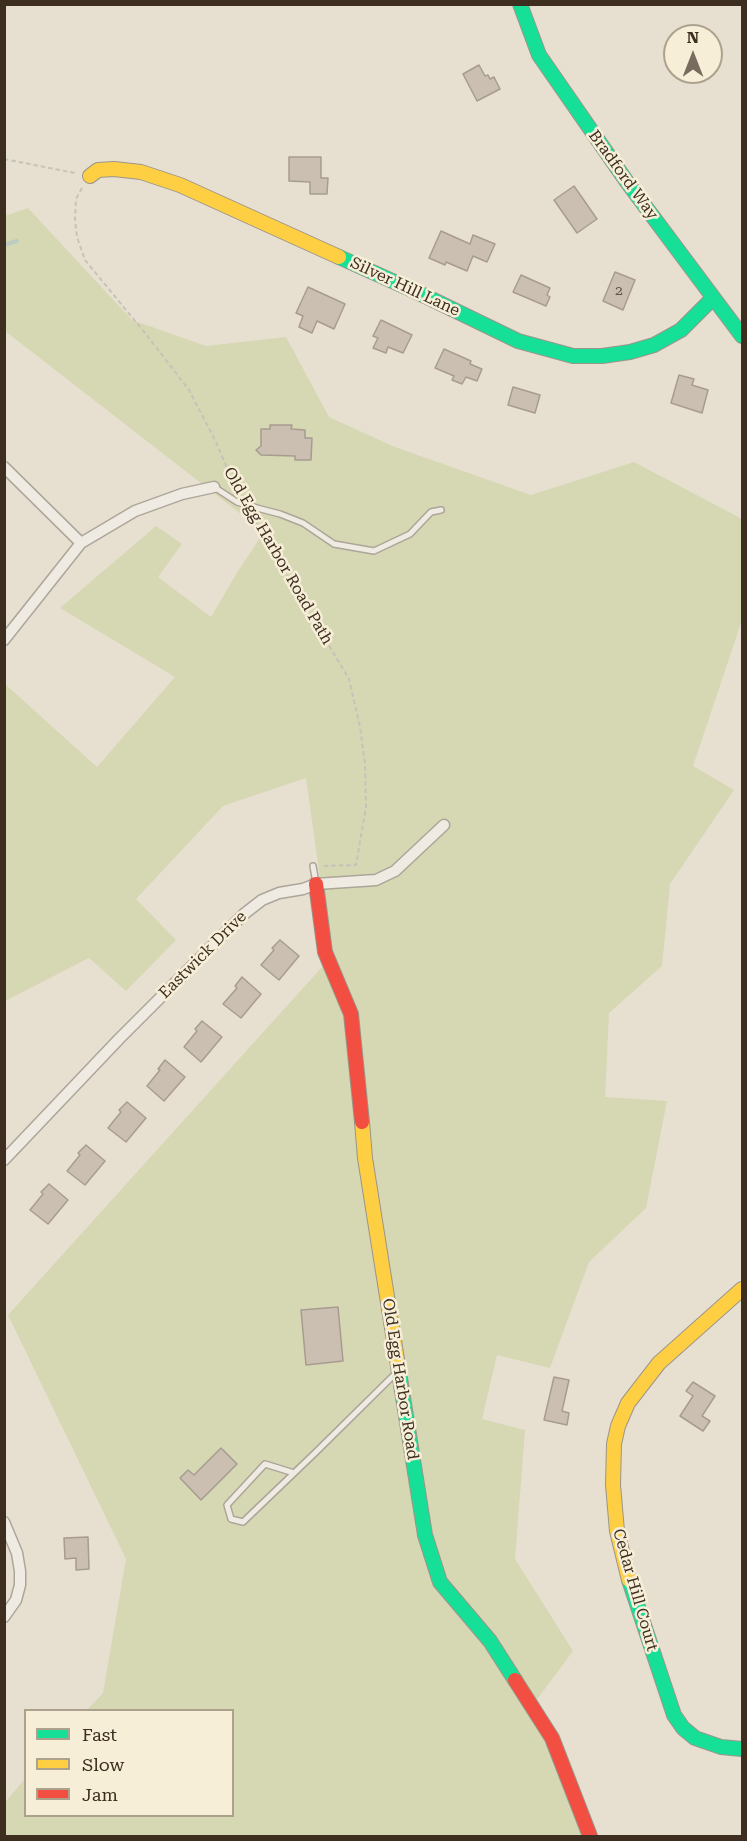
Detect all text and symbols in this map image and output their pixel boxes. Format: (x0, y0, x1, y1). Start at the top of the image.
north arrow (663, 24, 723, 84)
text: N (687, 28, 699, 47)
street label: Bradford Way (584, 127, 662, 223)
street label: Silver Hill Lane (347, 253, 463, 321)
house number: 2 (615, 283, 623, 299)
street label: Old Egg Harbor Road Path (219, 464, 337, 648)
street label: Eastwick Drive (155, 907, 251, 1003)
street label: Old Egg Harbor Road (378, 1297, 422, 1461)
street label: Cedar Hill Court (608, 1527, 662, 1653)
legend (24, 1709, 234, 1817)
text: Fast (82, 1724, 117, 1745)
text: Slow (82, 1754, 124, 1775)
text: Jam (82, 1784, 118, 1805)

